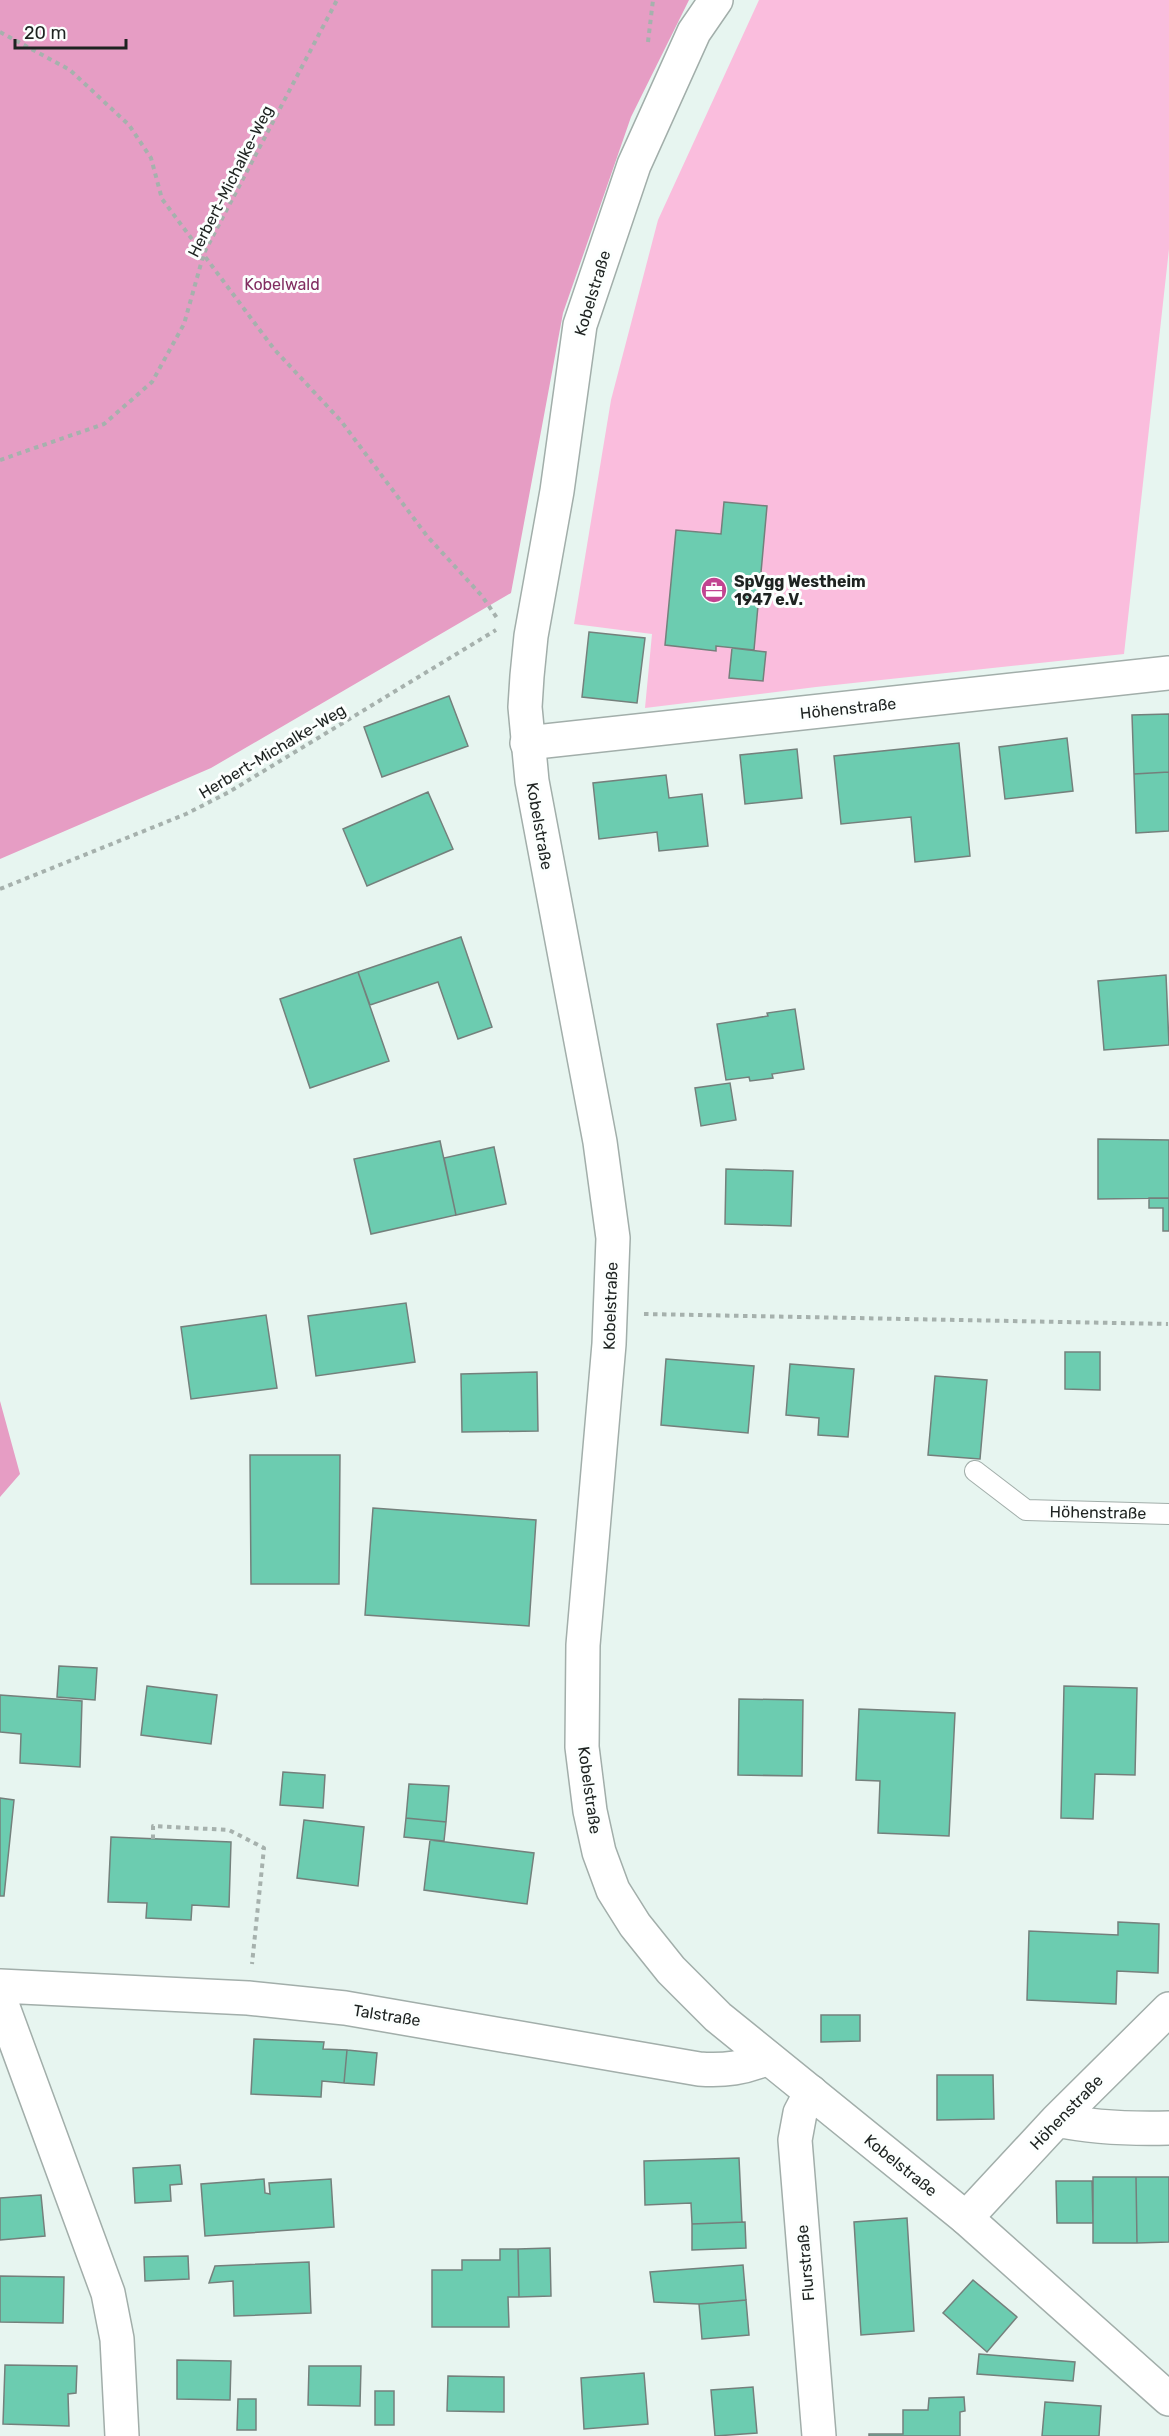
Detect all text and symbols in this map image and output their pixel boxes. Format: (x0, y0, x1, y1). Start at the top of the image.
scale bar (15, 12, 126, 50)
text: 20 m (24, 22, 66, 44)
street label: Herbert-Michalke-Weg (184, 102, 277, 260)
street label: Kobelstraße (570, 248, 614, 338)
park label: Kobelwald (244, 275, 320, 294)
place label: SpVgg Westheim 1947 e.V. (734, 572, 866, 609)
office icon: SpVgg Westheim 1947 e.V. (699, 575, 729, 605)
street label: Höhenstraße (799, 694, 897, 723)
street label: Herbert-Michalke-Weg (195, 700, 349, 803)
street label: Kobelstraße (522, 781, 557, 871)
street label: Kobelstraße (599, 1262, 622, 1350)
street label: Höhenstraße (1050, 1502, 1146, 1523)
street label: Kobelstraße (574, 1745, 605, 1835)
street label: Talstraße (352, 2001, 422, 2030)
street label: Höhenstraße (1026, 2071, 1107, 2154)
street label: Kobelstraße (860, 2130, 941, 2201)
street label: Flurstraße (793, 2224, 818, 2302)

